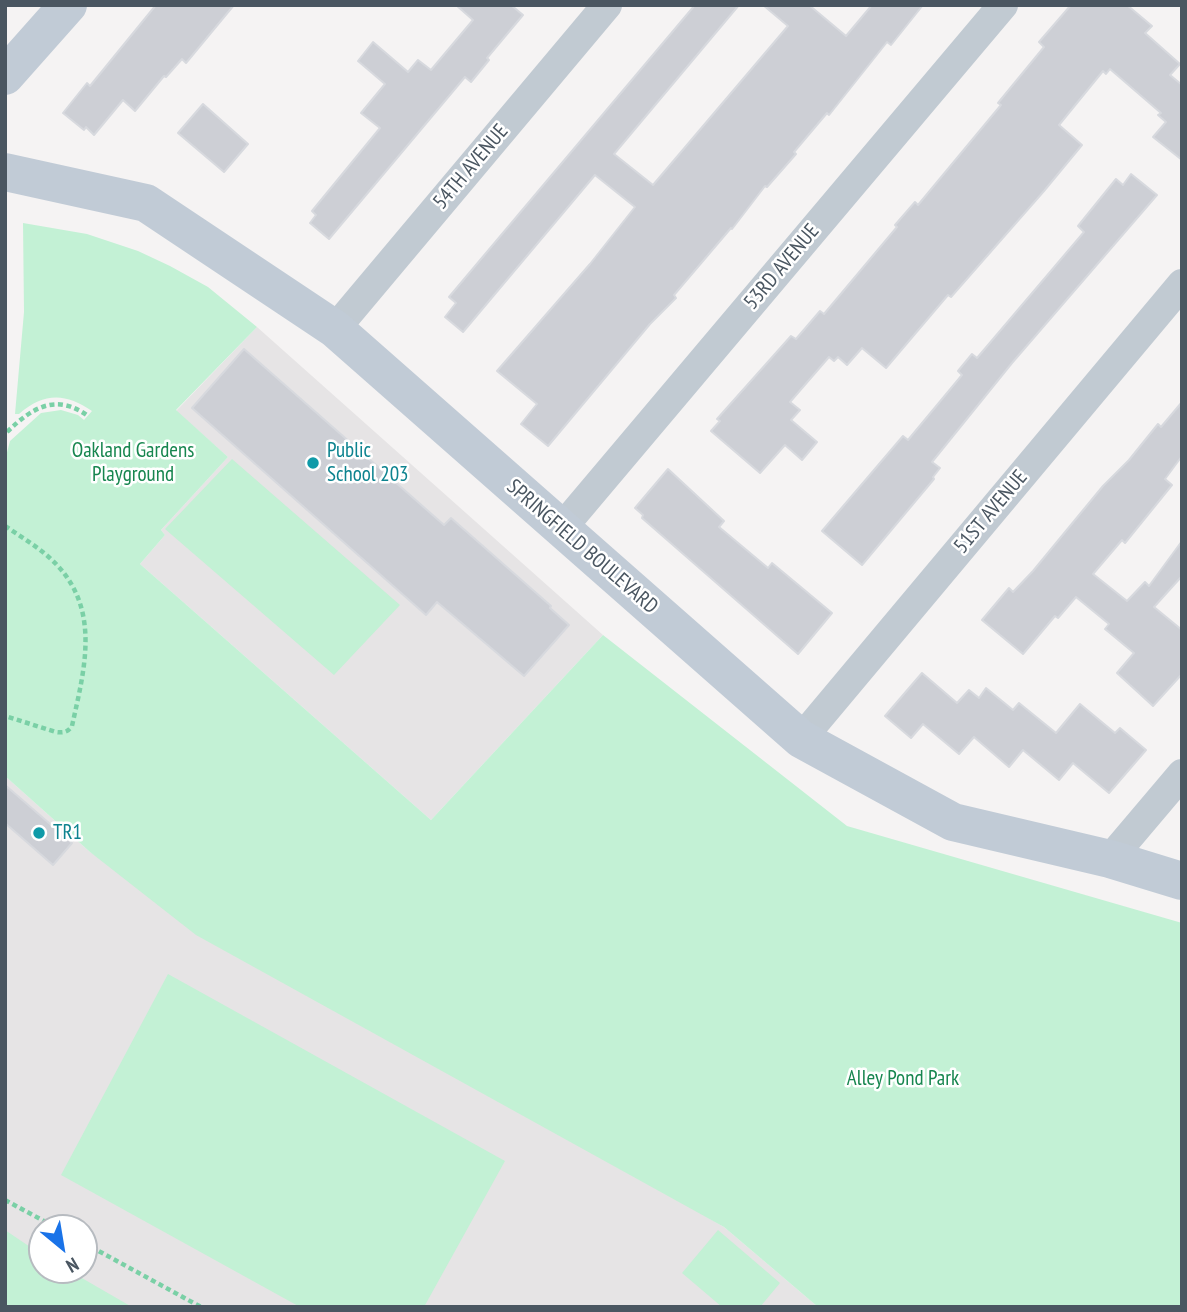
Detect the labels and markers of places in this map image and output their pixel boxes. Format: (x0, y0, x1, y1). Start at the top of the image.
place label: Public School 203 (327, 438, 409, 488)
marker: Public School 203 (305, 455, 321, 471)
place label: TR1 (53, 820, 82, 846)
marker: TR1 (31, 825, 47, 841)

